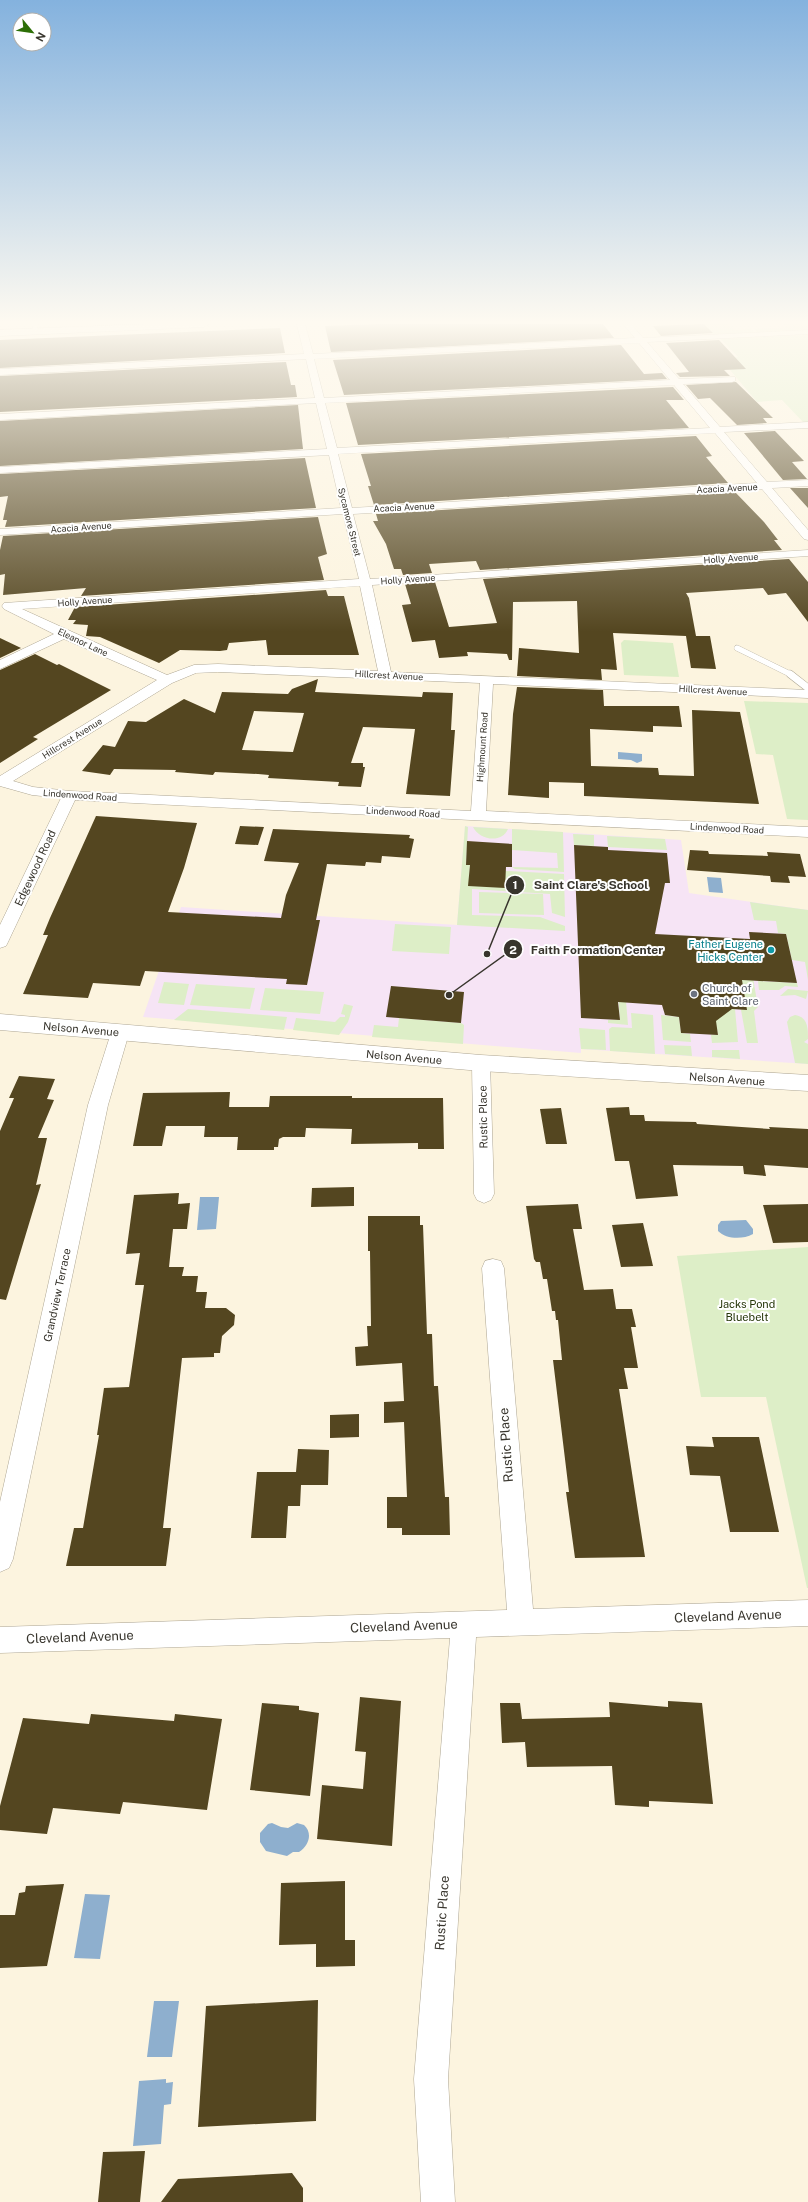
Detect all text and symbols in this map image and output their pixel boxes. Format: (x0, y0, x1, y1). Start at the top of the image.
north arrow (12, 12, 52, 52)
text: N (33, 30, 48, 44)
street label: Acacia Avenue (696, 481, 758, 495)
street label: Sycamore Street (336, 486, 364, 558)
street label: Acacia Avenue (373, 500, 435, 514)
street label: Acacia Avenue (50, 519, 112, 535)
street label: Holly Avenue (703, 551, 759, 565)
street label: Holly Avenue (380, 572, 436, 586)
street label: Holly Avenue (57, 594, 113, 608)
street label: Eleanor Lane (56, 626, 110, 658)
street label: Hillcrest Avenue (354, 668, 424, 682)
street label: Hillcrest Avenue (678, 683, 748, 697)
street label: Highmount Road (474, 712, 490, 782)
street label: Hillcrest Avenue (40, 715, 104, 761)
street label: Lindenwood Road (43, 787, 117, 803)
street label: Lindenwood Road (366, 805, 440, 819)
street label: Lindenwood Road (690, 821, 764, 835)
street label: Edgewood Road (12, 828, 58, 908)
callout: Saint Clare's School (505, 873, 656, 897)
text: 1 (512, 878, 518, 892)
text: Saint Clare's School (534, 878, 648, 892)
callout: Faith Formation Center (503, 937, 671, 961)
place label: Father Eugene Hicks Center (688, 938, 763, 963)
text: 2 (509, 943, 517, 957)
text: Faith Formation Center (531, 943, 663, 957)
marker: Father Eugene Hicks Center (766, 945, 776, 955)
place label: Church of Saint Clare (702, 982, 759, 1007)
marker: Church of Saint Clare (689, 989, 699, 999)
street label: Nelson Avenue (43, 1020, 119, 1038)
street label: Nelson Avenue (366, 1048, 442, 1066)
street label: Nelson Avenue (689, 1070, 765, 1088)
street label: Rustic Place (476, 1085, 490, 1149)
street label: Grandview Terrace (41, 1247, 73, 1343)
park label: Jacks Pond Bluebelt (719, 1298, 775, 1323)
street label: Rustic Place (496, 1407, 516, 1483)
street label: Cleveland Avenue (674, 1607, 782, 1625)
street label: Cleveland Avenue (350, 1617, 458, 1635)
street label: Cleveland Avenue (26, 1628, 134, 1646)
street label: Rustic Place (432, 1875, 452, 1951)

